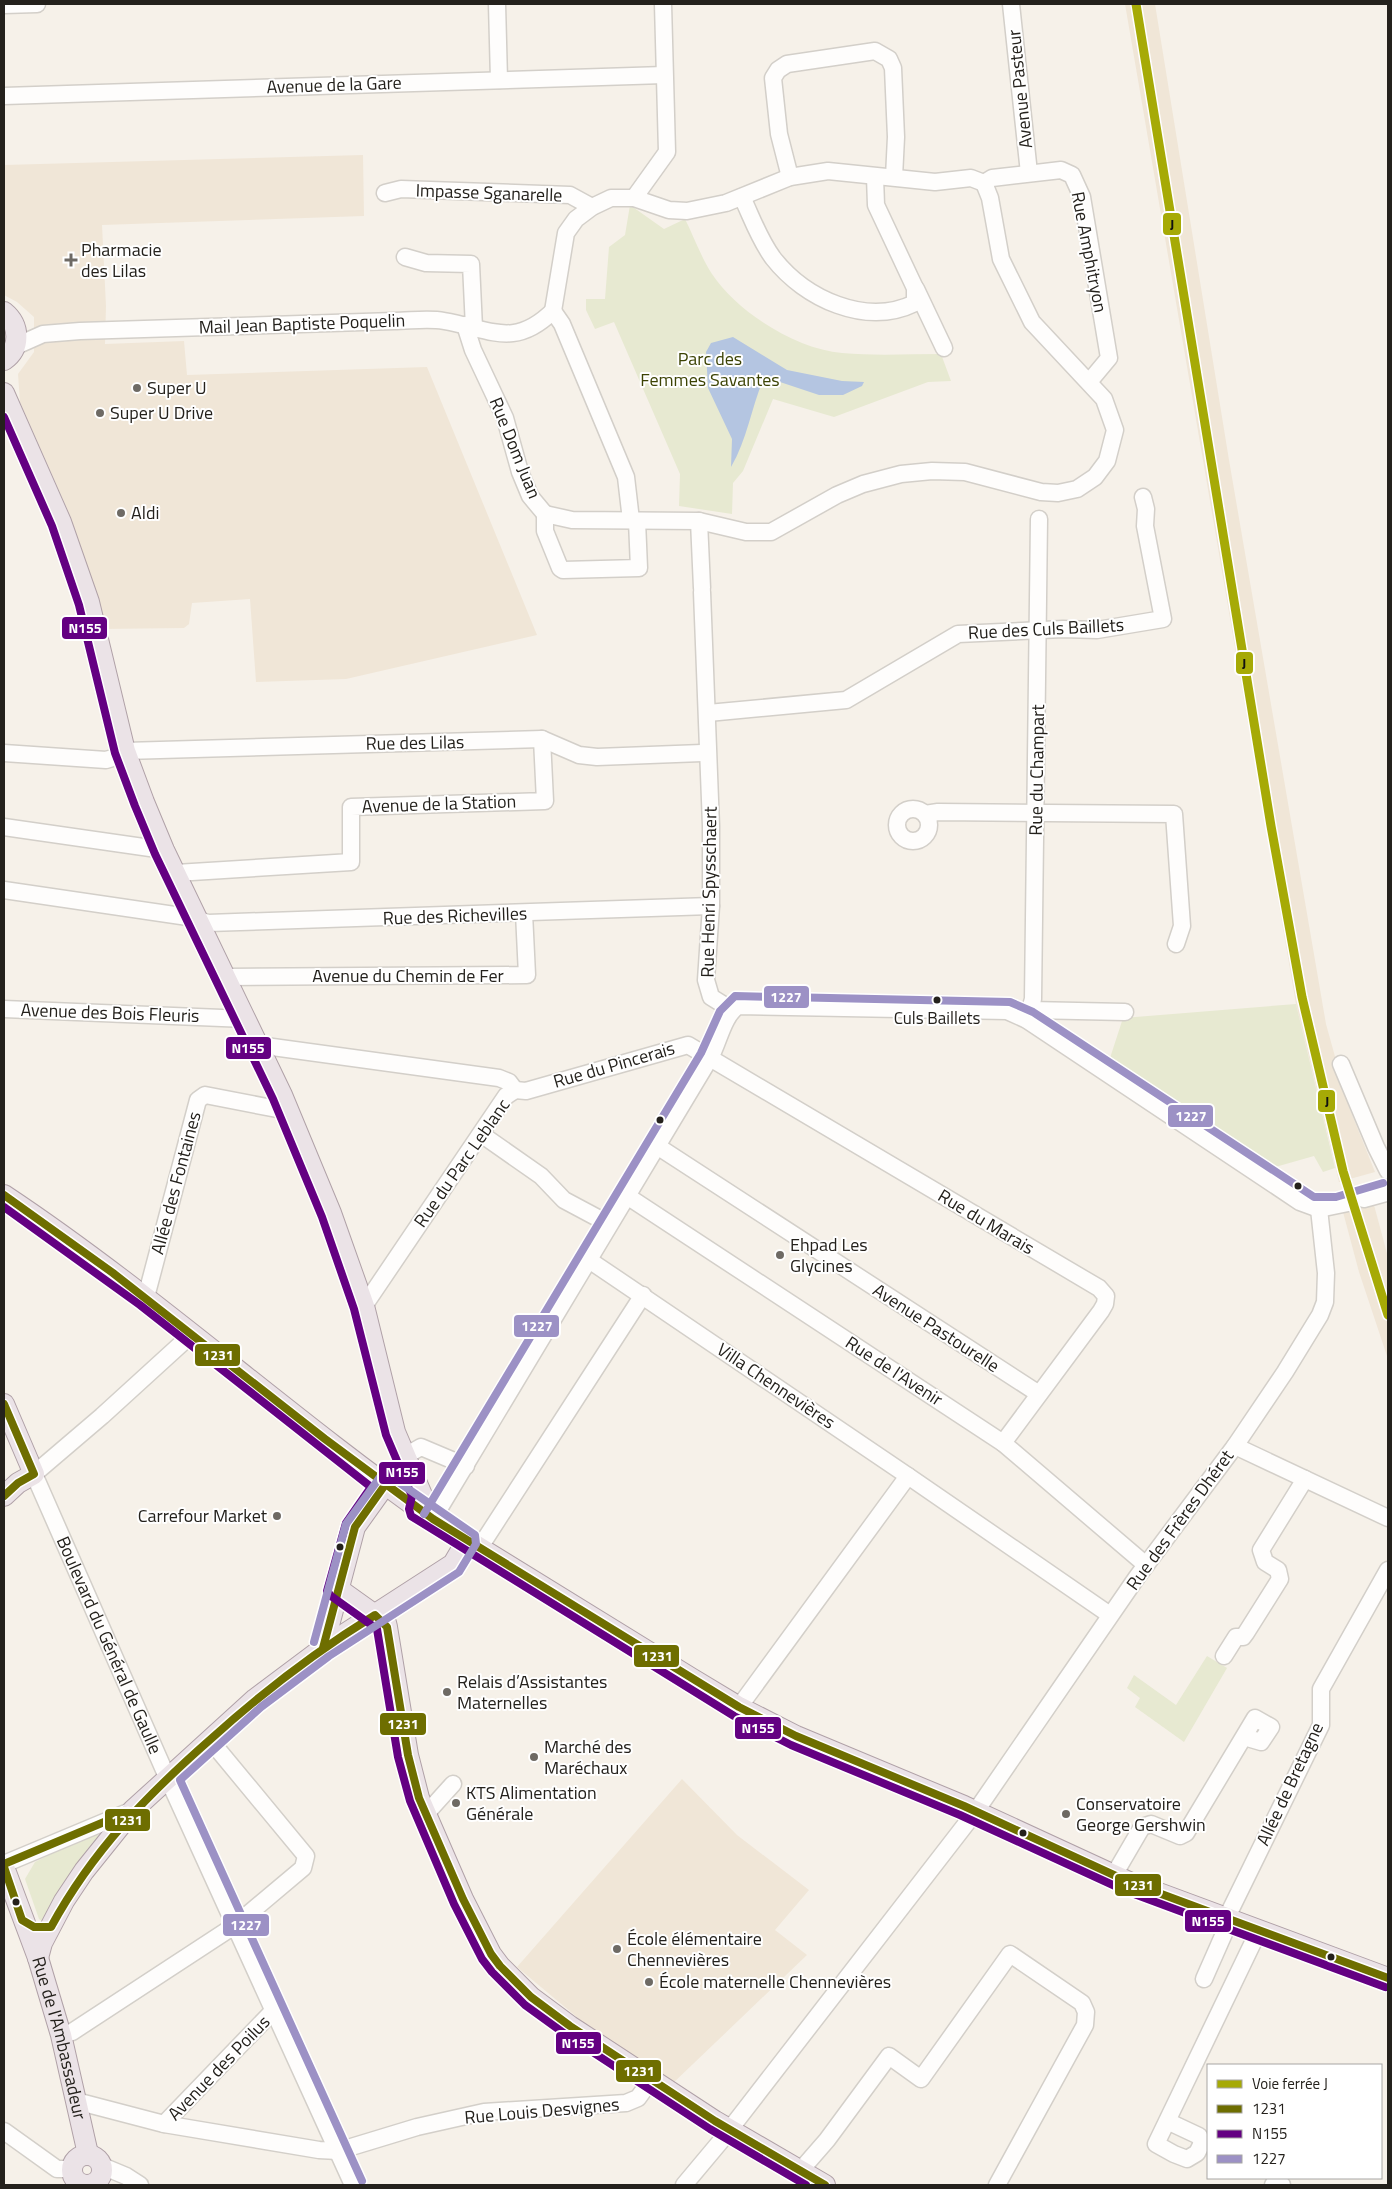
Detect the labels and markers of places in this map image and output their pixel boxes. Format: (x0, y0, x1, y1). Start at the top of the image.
place label: Pharmacie des Lilas (81, 236, 162, 284)
marker: Pharmacie des Lilas (65, 254, 77, 266)
place label: Super U (147, 374, 207, 401)
marker: Super U (131, 382, 143, 394)
place label: Super U Drive (110, 399, 213, 426)
marker: Super U Drive (94, 407, 106, 419)
place label: Aldi (131, 499, 159, 526)
marker: Aldi (115, 507, 127, 519)
marker: Culs Baillets (932, 995, 942, 1005)
place label: Culs Baillets (894, 1005, 980, 1031)
unlabelled marker (655, 1115, 665, 1125)
unlabelled marker (1293, 1181, 1303, 1191)
place label: Ehpad Les Glycines (790, 1231, 868, 1279)
marker: Ehpad Les Glycines (774, 1249, 786, 1261)
place label: Carrefour Market (138, 1502, 268, 1529)
marker: Carrefour Market (271, 1510, 283, 1522)
unlabelled marker (335, 1542, 345, 1552)
place label: Relais d’Assistantes Maternelles (457, 1668, 607, 1716)
marker: Relais d’Assistantes Maternelles (441, 1686, 453, 1698)
place label: Marché des Maréchaux (544, 1733, 632, 1781)
marker: Marché des Maréchaux (528, 1751, 540, 1763)
place label: KTS Alimentation Générale (466, 1779, 597, 1827)
place label: Conservatoire George Gershwin (1076, 1790, 1206, 1838)
marker: KTS Alimentation Générale (450, 1797, 462, 1809)
marker: Conservatoire George Gershwin (1060, 1808, 1072, 1820)
unlabelled marker (1018, 1828, 1028, 1838)
unlabelled marker (11, 1897, 21, 1907)
place label: École élémentaire Chennevières (627, 1925, 762, 1973)
marker: École élémentaire Chennevières (611, 1943, 623, 1955)
unlabelled marker (1326, 1952, 1336, 1962)
place label: École maternelle Chennevières (659, 1968, 891, 1995)
marker: École maternelle Chennevières (643, 1976, 655, 1988)

